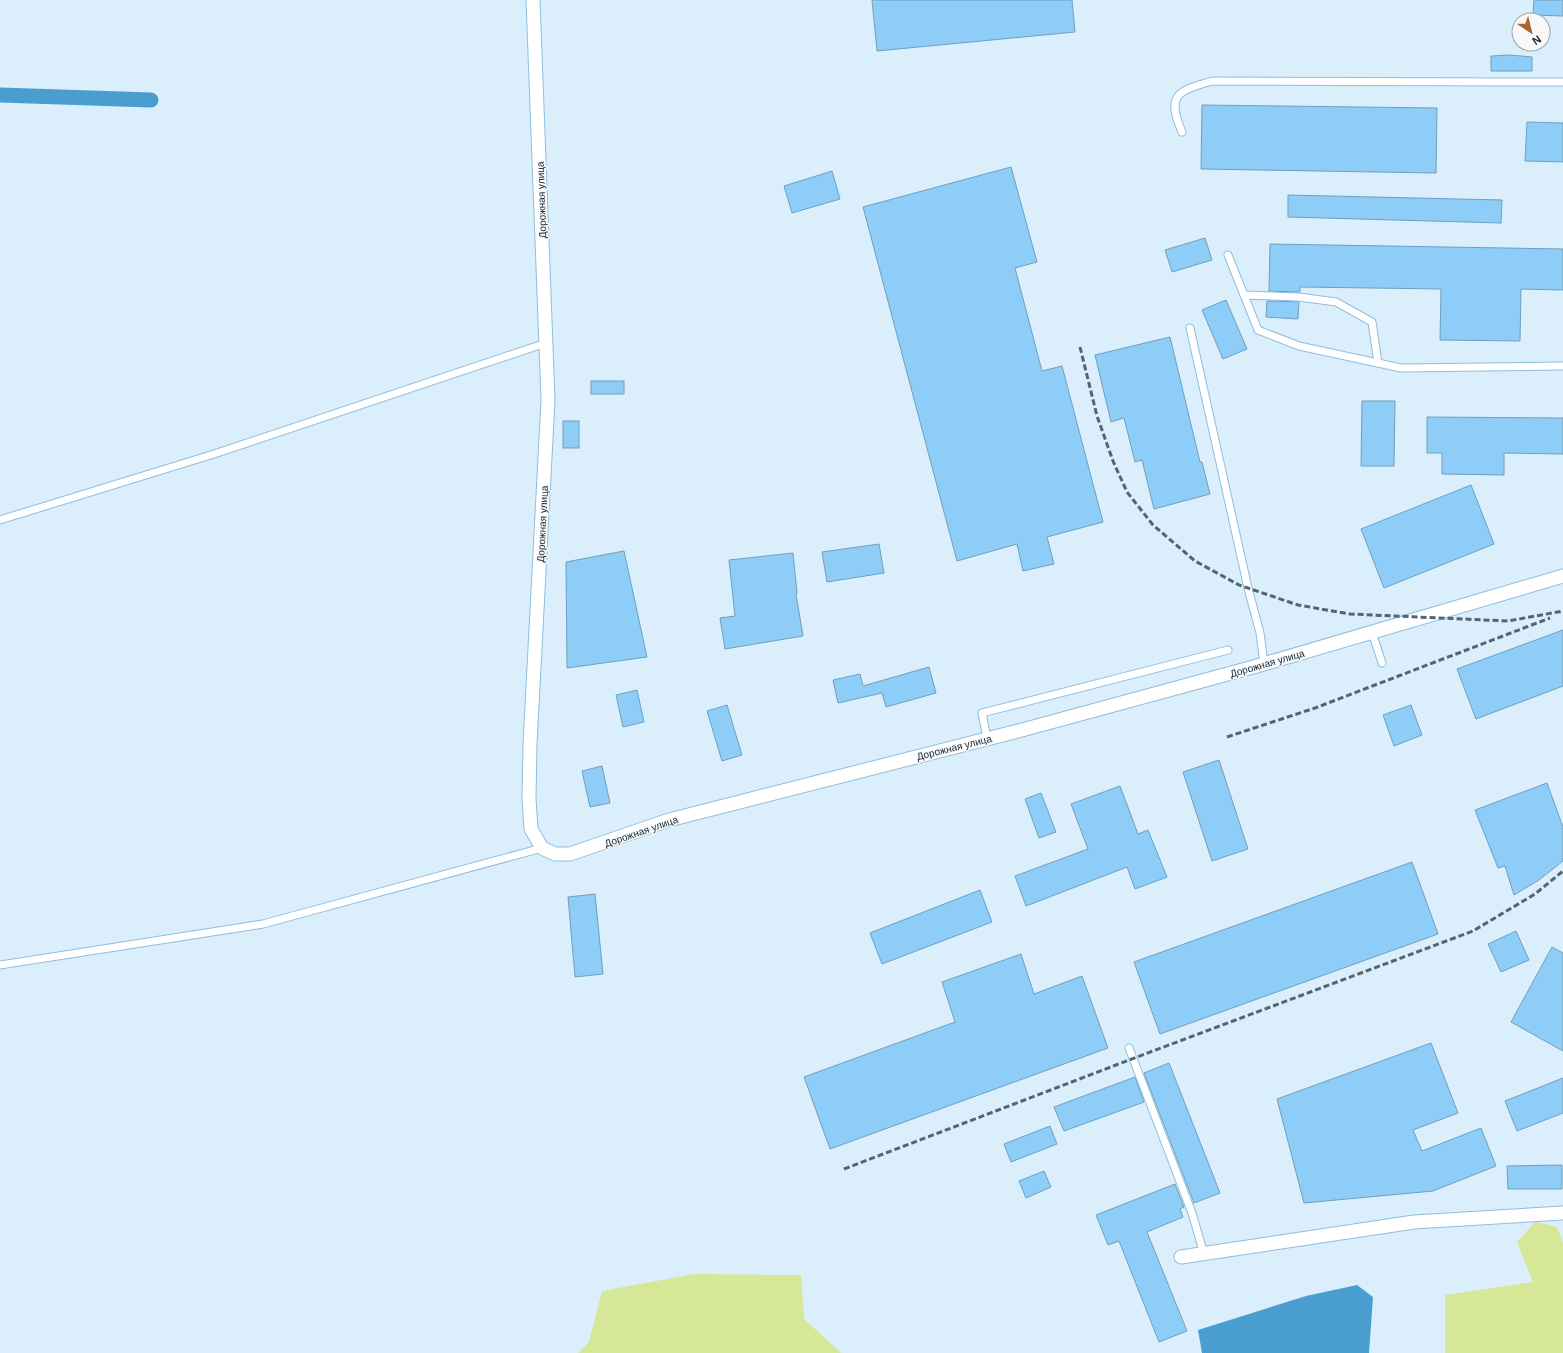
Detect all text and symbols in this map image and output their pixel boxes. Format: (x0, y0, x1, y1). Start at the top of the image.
north arrow (1511, 12, 1551, 52)
text: N (1530, 33, 1543, 47)
street label: Дорожная улица (535, 161, 548, 239)
street label: Дорожная улица (535, 485, 550, 563)
street label: Дорожная улица (1229, 647, 1306, 679)
street label: Дорожная улица (915, 733, 993, 762)
street label: Дорожная улица (603, 814, 680, 849)

